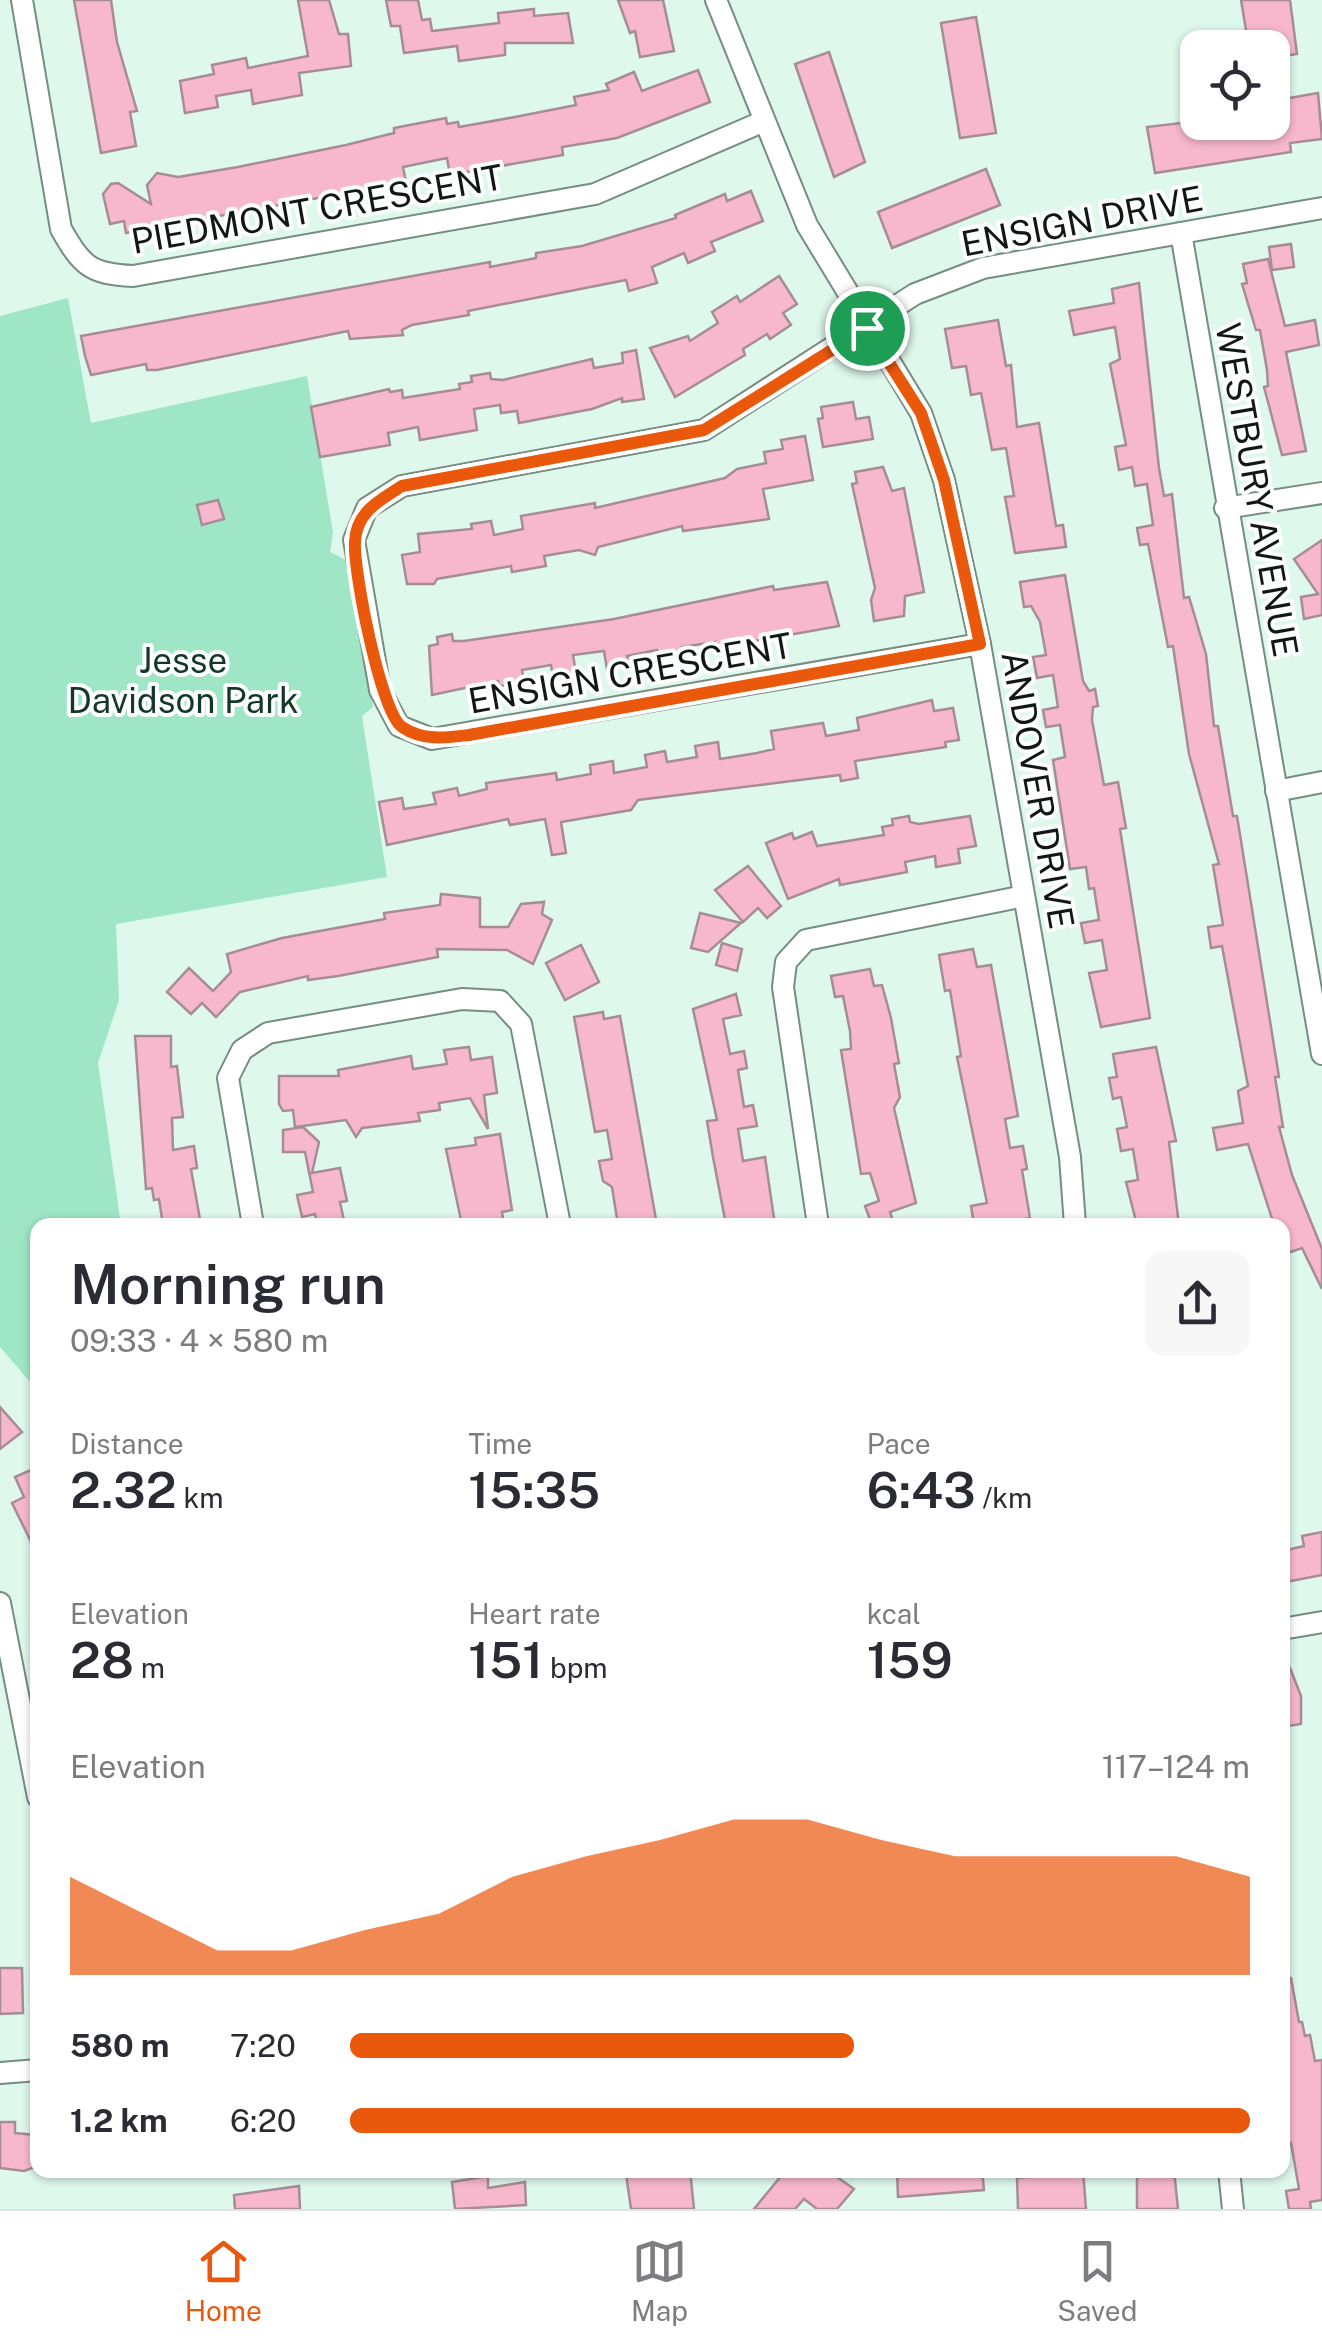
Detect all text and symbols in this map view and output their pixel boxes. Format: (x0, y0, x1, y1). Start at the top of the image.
map controls (1180, 30, 1290, 140)
button: locate (1180, 30, 1290, 140)
street label: PIEDMONT CRESCENT (128, 156, 506, 262)
street label: ENSIGN DRIVE (958, 177, 1206, 265)
pin (825, 286, 910, 371)
icon: arrive (840, 301, 895, 356)
street label: WESTBURY AVENUE (1207, 320, 1307, 660)
street label: ENSIGN CRESCENT (465, 624, 795, 722)
park label: Jesse Davidson Park (67, 640, 299, 721)
street label: ANDOVER DRIVE (993, 648, 1083, 932)
button: share (1145, 1251, 1250, 1356)
text: Morning run (70, 1252, 386, 1316)
text: 09:33 · 4 × 580 m (70, 1322, 328, 1359)
text: Distance (70, 1427, 184, 1460)
text: Time (468, 1427, 532, 1460)
text: Pace (867, 1427, 931, 1460)
text: 2.32 (70, 1460, 177, 1519)
text: 15:35 (468, 1460, 600, 1519)
text: 6:43 (867, 1460, 976, 1519)
text: km (177, 1481, 223, 1514)
text: /km (976, 1481, 1032, 1514)
text: Elevation (70, 1597, 189, 1630)
text: Heart rate (468, 1597, 601, 1630)
text: kcal (867, 1597, 921, 1630)
text: 28 (70, 1630, 134, 1689)
text: 151 (468, 1630, 543, 1689)
text: 159 (867, 1630, 953, 1689)
text: m (134, 1651, 165, 1684)
text: bpm (543, 1651, 608, 1684)
text: Elevation (70, 1748, 206, 1785)
text: 117–124 m (1102, 1748, 1250, 1785)
text: 580 m (70, 2027, 169, 2064)
text: 7:20 (230, 2027, 296, 2064)
text: 1.2 km (70, 2102, 168, 2139)
text: 6:20 (230, 2102, 296, 2139)
tab: Home (185, 2234, 262, 2327)
tab: Map (631, 2234, 688, 2327)
tab: Saved (1057, 2234, 1137, 2327)

